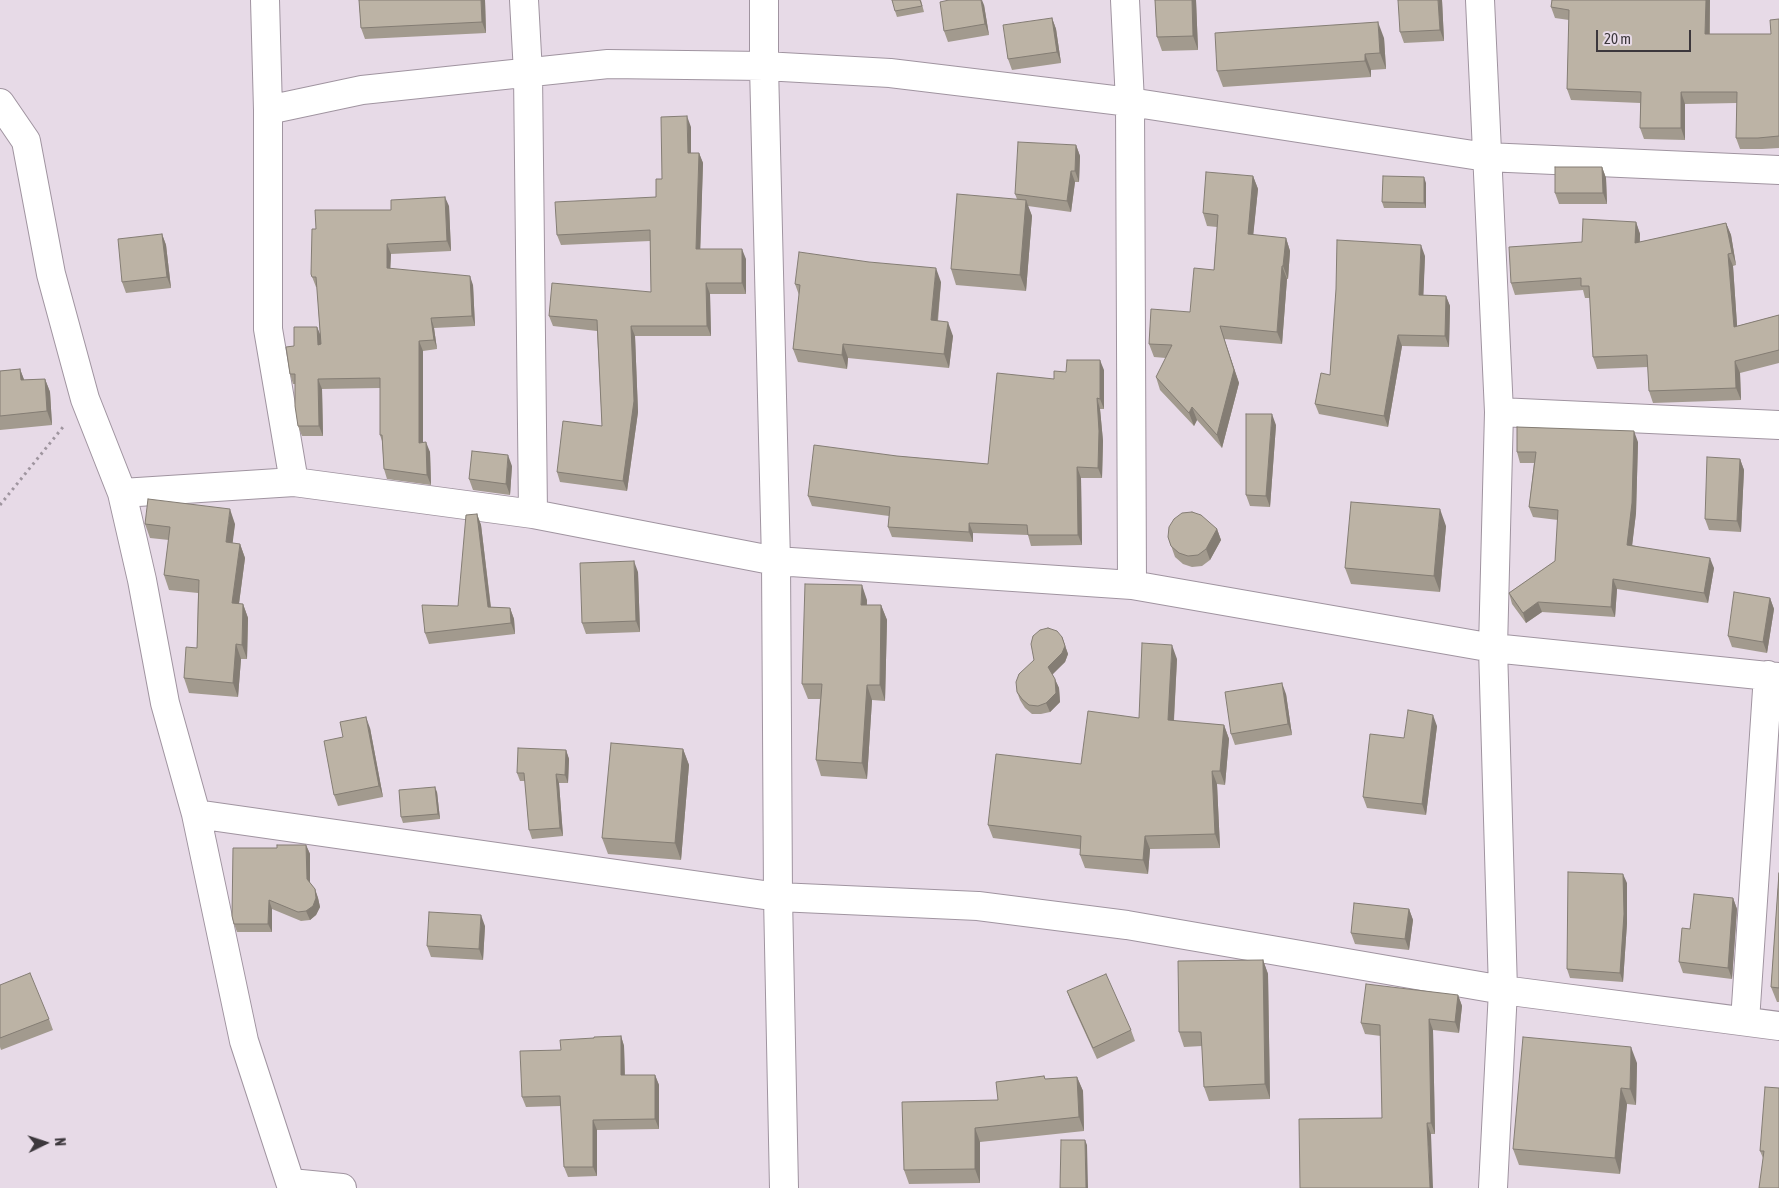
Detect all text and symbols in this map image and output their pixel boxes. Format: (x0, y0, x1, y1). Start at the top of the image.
scale bar (1599, 20, 1694, 52)
text: 20 m (1604, 30, 1631, 47)
north arrow (20, 1118, 70, 1168)
text: N (52, 1137, 68, 1147)

